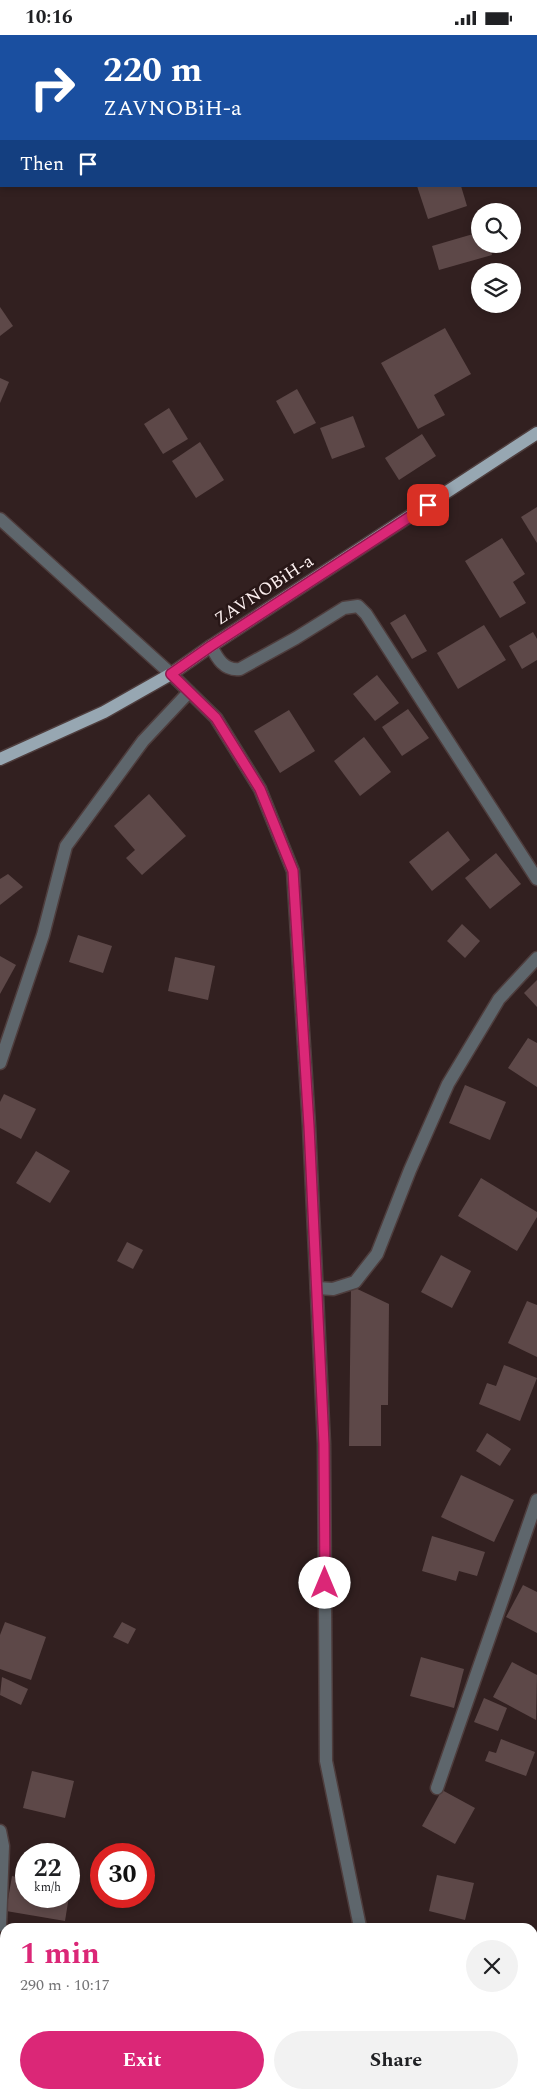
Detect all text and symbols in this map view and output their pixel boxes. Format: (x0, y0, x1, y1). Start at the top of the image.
text: 10:16 (25, 3, 73, 32)
text: 220 m (103, 44, 202, 97)
icon: right (20, 55, 85, 120)
text: ZAVNOBiH-a (103, 92, 242, 125)
text: Then (20, 150, 64, 179)
icon: arrive (74, 150, 102, 178)
map controls (471, 203, 521, 313)
button: search (471, 203, 521, 253)
button: layers (471, 263, 521, 313)
pin (407, 484, 449, 526)
icon: arrive (414, 491, 442, 519)
street label: ZAVNOBiH-a (209, 548, 319, 632)
position arrow (298, 1556, 350, 1608)
speed limit sign: 30 (90, 1843, 155, 1908)
text: 22 (33, 1850, 62, 1888)
text: km/h (34, 1878, 61, 1897)
text: 1 min (20, 1931, 100, 1977)
button: close (466, 1940, 518, 1992)
text: 290 m · 10:17 (20, 1973, 110, 1997)
button: Exit (20, 2031, 264, 2089)
button: Share (274, 2031, 518, 2089)

